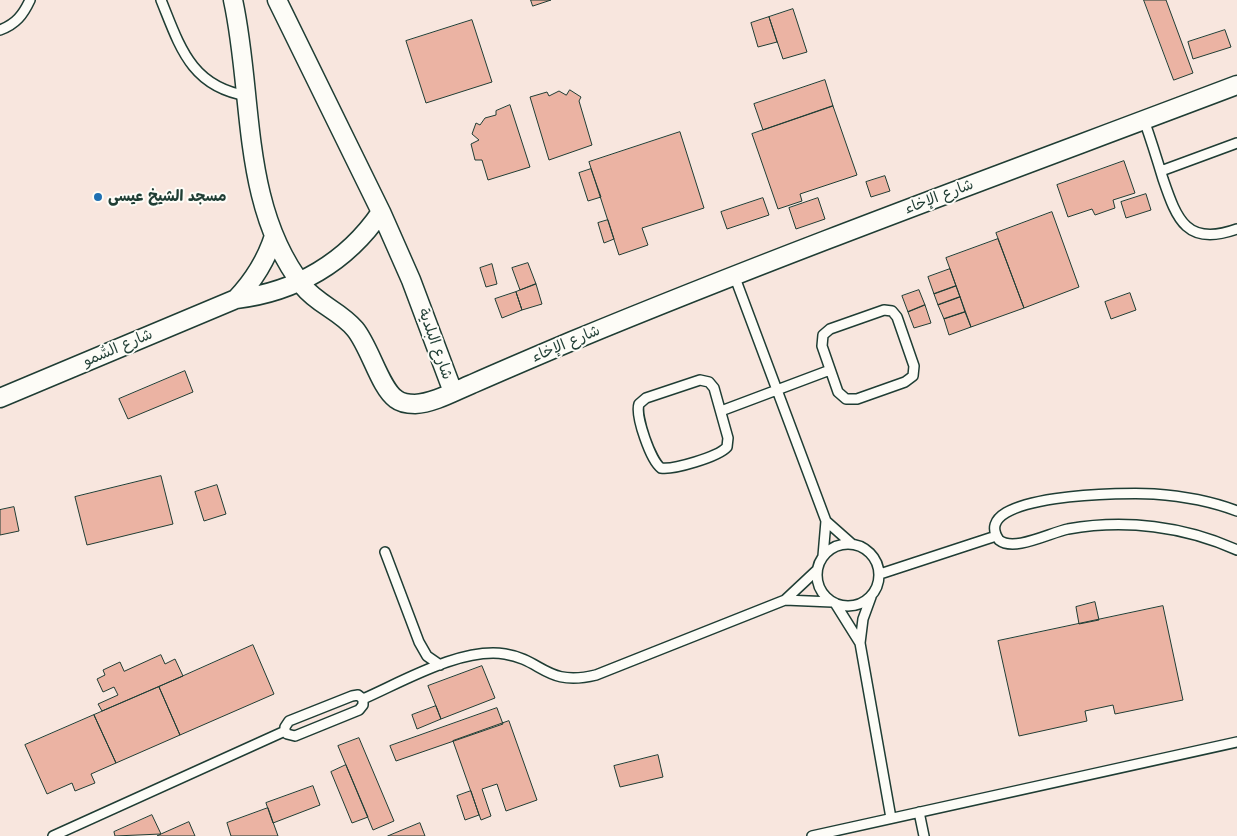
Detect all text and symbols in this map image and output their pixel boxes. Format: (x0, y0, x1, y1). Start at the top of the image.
street label: شارع الإخاء (902, 176, 976, 218)
place label: مسجد الشيخ عيسى (108, 188, 227, 206)
marker: مسجد الشيخ عيسى (92, 191, 104, 203)
street label: شارع البلدية (414, 306, 456, 382)
street label: شارع الإخاء (529, 322, 603, 366)
street label: شارع السُّمو (81, 325, 155, 371)

